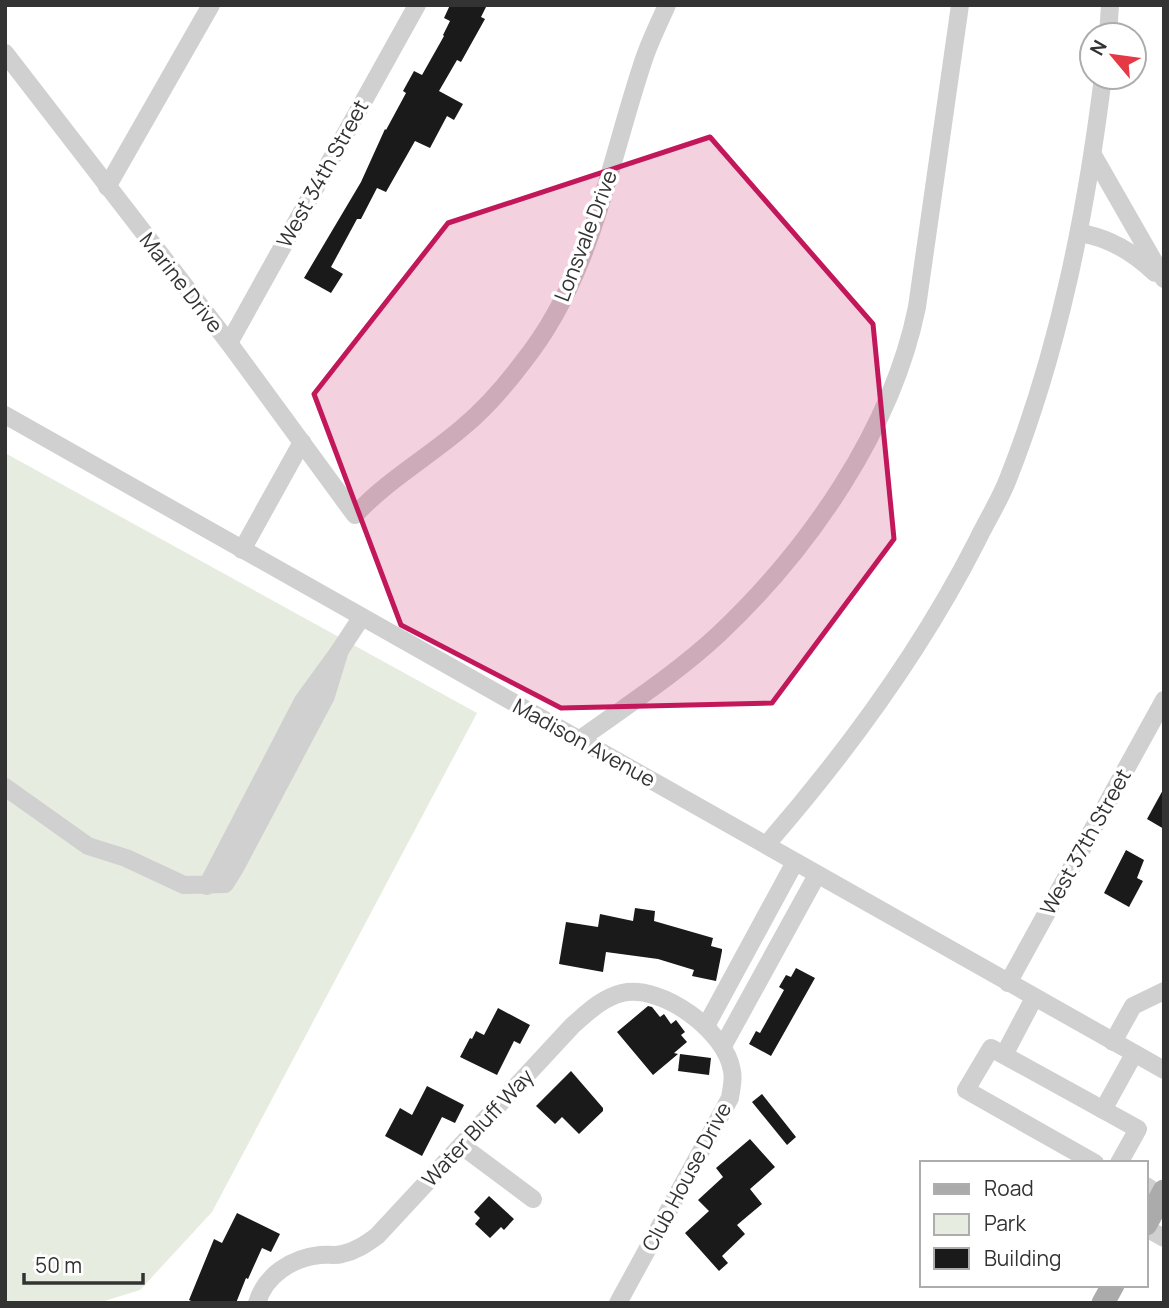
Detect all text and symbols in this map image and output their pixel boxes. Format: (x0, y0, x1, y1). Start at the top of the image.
north arrow (1078, 21, 1148, 91)
text: N (1083, 35, 1113, 60)
street label: West 34th Street (270, 95, 374, 252)
street label: Lonsvale Drive (547, 166, 623, 305)
street label: Marine Drive (134, 227, 230, 338)
street label: Madison Avenue (508, 691, 661, 793)
street label: West 37th Street (1033, 763, 1137, 920)
street label: Water Bluff Way (415, 1062, 539, 1192)
street label: Club House Drive (635, 1097, 737, 1256)
legend (920, 1161, 1148, 1287)
text: Road (984, 1174, 1034, 1202)
text: Park (984, 1209, 1026, 1237)
scale bar (24, 1242, 144, 1286)
text: Building (984, 1244, 1061, 1272)
text: 50 m (35, 1251, 82, 1279)

